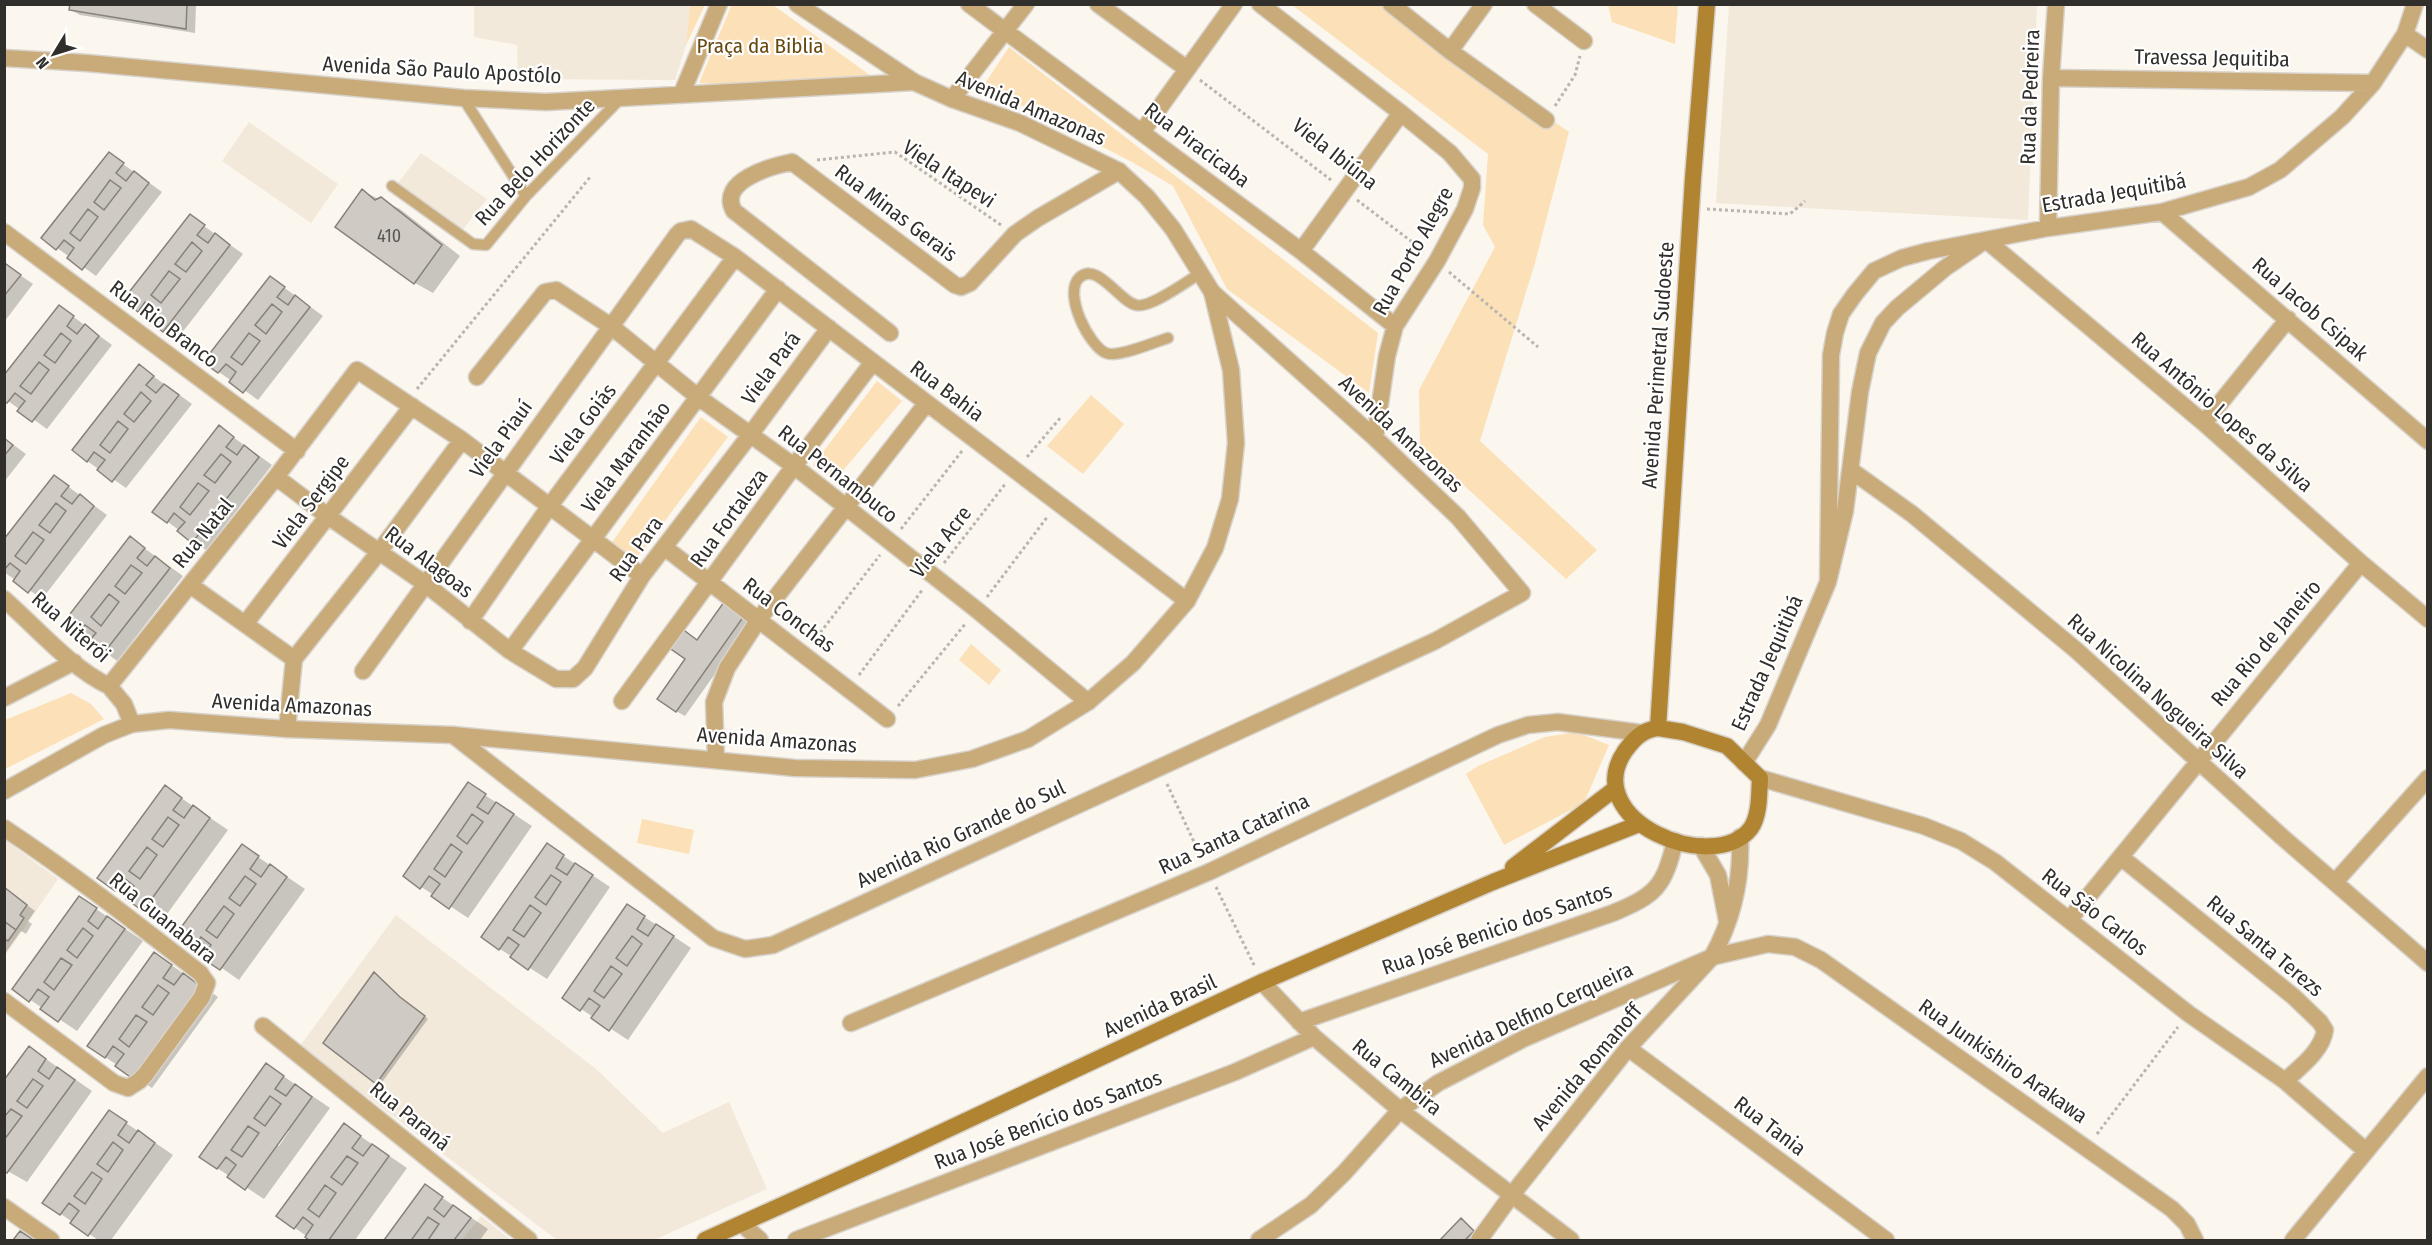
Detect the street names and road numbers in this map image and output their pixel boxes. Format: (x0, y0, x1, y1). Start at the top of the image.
street label: Rua da Pedreira (2015, 29, 2045, 165)
street label: Travessa Jequitiba (2134, 44, 2290, 72)
street label: Avenida São Paulo Apostólo (322, 51, 562, 89)
street label: Avenida Amazonas (952, 65, 1110, 151)
street label: Rua Belo Horizonte (469, 93, 601, 231)
street label: Rua Piracicaba (1139, 97, 1255, 193)
street label: Viela Ibiúna (1287, 113, 1383, 195)
street label: Viela Itapevi (898, 134, 1000, 214)
street label: Rua Minas Gerais (830, 158, 962, 268)
street label: Estrada Jequitibá (2040, 168, 2188, 218)
street label: Rua Porto Alegre (1367, 182, 1459, 320)
street label: Avenida Perimetral Sudoeste (1636, 241, 1680, 489)
street label: Rua Jacob Csipak (2247, 252, 2373, 367)
street label: Rua Rio Branco (104, 275, 224, 373)
street label: Viela Pará (736, 326, 806, 410)
street label: Rua Antônio Lopes da Silva (2126, 326, 2318, 498)
street label: Rua Bahia (905, 355, 989, 427)
street label: Avenida Amazonas (1333, 370, 1469, 498)
street label: Viela Goiás (544, 378, 622, 470)
street label: Viela Piauí (464, 395, 538, 483)
street label: Viela Maranhão (576, 396, 676, 518)
street label: Rua Pernambuco (773, 419, 903, 529)
street label: Viela Sergipe (267, 450, 355, 554)
street label: Rua Fortaleza (685, 464, 773, 572)
street label: Rua Natal (167, 492, 240, 573)
street label: Viela Acre (905, 501, 977, 583)
street label: Rua Para (603, 511, 669, 587)
street label: Rua Alagoas (380, 520, 478, 604)
street label: Rua Conchas (738, 572, 840, 658)
street label: Rua Rio de Janeiro (2205, 574, 2327, 712)
street label: Rua Niterói (26, 586, 116, 668)
street label: Estrada Jequitibá (1725, 591, 1809, 735)
street label: Rua Nicolina Nogueira Silva (2062, 608, 2254, 784)
street label: Avenida Amazonas (211, 688, 373, 722)
street label: Avenida Amazonas (696, 721, 858, 759)
street label: Avenida Rio Grande do Sul (853, 774, 1070, 894)
street label: Rua Santa Catarina (1155, 788, 1313, 880)
street label: Rua São Carlos (2037, 862, 2153, 962)
street label: Rua Guanabara (104, 867, 222, 969)
street label: Rua José Benicio dos Santos (1378, 877, 1616, 981)
street label: Rua Santa Terezs (2201, 890, 2329, 1002)
street label: Avenida Delfino Cerqueira (1425, 956, 1637, 1074)
street label: Avenida Brasil (1099, 968, 1221, 1043)
street label: Rua Junkishiro Arakawa (1914, 993, 2092, 1129)
street label: Avenida Romanoff (1527, 997, 1648, 1136)
street label: Rua Cambira (1347, 1033, 1447, 1121)
street label: Rua José Benício dos Santos (931, 1065, 1166, 1175)
street label: Rua Paraná (364, 1076, 456, 1156)
street label: Rua Tania (1729, 1091, 1811, 1161)

